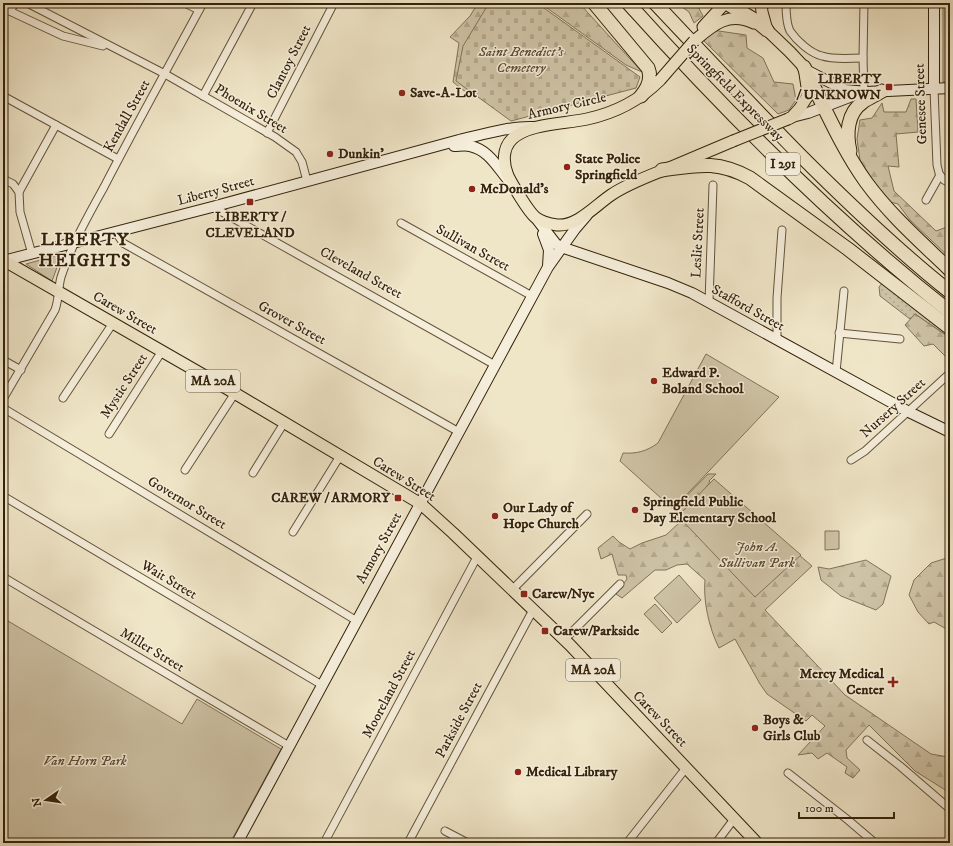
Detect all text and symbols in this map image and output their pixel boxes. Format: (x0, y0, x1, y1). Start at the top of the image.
street label: Clantoy Street (263, 21, 316, 102)
street label: Springfield Expressway (682, 40, 788, 146)
park label: Saint Benedict's Cemetery (477, 43, 564, 77)
street label: Genesee Street (911, 63, 931, 145)
place label: LIBERTY / UNKNOWN (796, 70, 882, 104)
street label: Kendall Street (100, 76, 155, 155)
street label: Phoenix Street (211, 80, 291, 138)
marker: LIBERTY / UNKNOWN (884, 82, 894, 92)
place label: Save-A-Lot (410, 84, 477, 102)
marker: Save-A-Lot (397, 88, 407, 98)
street label: Armory Circle (526, 88, 608, 124)
place label: Dunkin' (338, 145, 384, 163)
marker: Dunkin' (325, 149, 335, 159)
place label: State Police Springfield (575, 150, 641, 184)
road number: I 291 (766, 153, 800, 175)
marker: State Police Springfield (562, 162, 572, 172)
street label: Liberty Street (176, 172, 257, 210)
place label: McDonald's (480, 180, 549, 198)
marker: McDonald's (467, 184, 477, 194)
marker: LIBERTY / CLEVELAND (245, 197, 255, 207)
street label: Leslie Street (687, 207, 709, 279)
place label: LIBERTY / CLEVELAND (205, 208, 295, 242)
street label: Sullivan Street (433, 220, 514, 276)
district label: LIBERTY HEIGHTS (39, 229, 131, 272)
street label: Cleveland Street (317, 243, 406, 303)
street label: Stafford Street (708, 281, 788, 336)
street label: Carew Street (90, 287, 161, 339)
street label: Grover Street (255, 297, 330, 349)
street label: Mystic Street (96, 350, 152, 422)
place label: Edward P. Boland School (662, 364, 744, 398)
road number: MA 20A (186, 370, 240, 392)
street label: Nursery Street (857, 374, 930, 442)
marker: Edward P. Boland School (649, 376, 659, 386)
street label: Carew Street (369, 452, 439, 506)
street label: Governor Street (144, 472, 230, 534)
place label: CAREW / ARMORY (271, 489, 391, 507)
marker: CAREW / ARMORY (393, 493, 403, 503)
place label: Springfield Public Day Elementary School (643, 493, 777, 527)
place label: Our Lady of Hope Church (503, 499, 580, 533)
marker: Springfield Public Day Elementary School (630, 505, 640, 515)
street label: Armory Street (352, 508, 406, 587)
marker: Our Lady of Hope Church (490, 511, 500, 521)
park label: John A. Sullivan Park (718, 538, 795, 572)
street label: Wait Street (137, 556, 201, 604)
place label: Carew/Nye (532, 585, 595, 603)
marker: Carew/Nye (519, 589, 529, 599)
place label: Carew/Parkside (553, 622, 639, 640)
street label: Miller Street (117, 624, 188, 676)
marker: Carew/Parkside (540, 626, 550, 636)
street label: Mooreland Street (358, 646, 420, 741)
road number: MA 20A (566, 659, 620, 681)
place label: Mercy Medical Center (800, 665, 885, 699)
marker: Mercy Medical Center (887, 676, 899, 688)
street label: Parkside Street (431, 679, 487, 761)
street label: Carew Street (629, 687, 692, 751)
place label: Boys & Girls Club (763, 711, 821, 745)
marker: Boys & Girls Club (750, 723, 760, 733)
park label: Van Horn Park (43, 752, 127, 770)
place label: Medical Library (526, 763, 618, 781)
marker: Medical Library (513, 767, 523, 777)
north arrow (26, 780, 66, 820)
scale bar (799, 794, 894, 820)
text: N (29, 796, 45, 808)
text: 100 m (805, 801, 834, 816)

